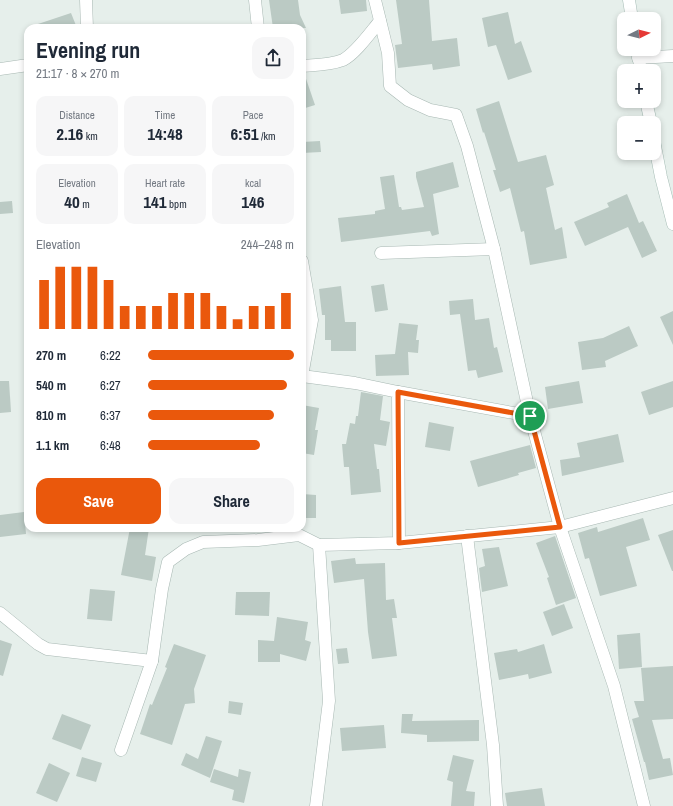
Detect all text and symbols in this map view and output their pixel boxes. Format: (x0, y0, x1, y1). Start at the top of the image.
north arrow (617, 12, 661, 56)
map controls (617, 12, 661, 160)
text: Evening run (36, 35, 140, 65)
button: share (252, 37, 294, 79)
button: + (617, 64, 661, 108)
text: 21:17 · 8 × 270 m (36, 65, 119, 82)
text: Distance (59, 108, 95, 122)
text: Time (155, 108, 175, 122)
text: Pace (243, 108, 263, 122)
button: − (617, 116, 661, 160)
text: 2.16 (56, 122, 83, 145)
text: 14:48 (147, 122, 183, 145)
text: 6:51 (231, 122, 258, 145)
text: km (83, 129, 98, 143)
text: /km (258, 129, 275, 143)
text: Elevation (58, 176, 96, 190)
text: Heart rate (145, 176, 185, 190)
text: kcal (245, 176, 261, 190)
text: 40 (64, 190, 80, 213)
text: 141 (143, 190, 167, 213)
text: 146 (241, 190, 265, 213)
text: m (80, 197, 90, 211)
text: bpm (167, 197, 187, 211)
text: Elevation (36, 236, 80, 253)
text: 244–248 m (241, 236, 294, 253)
text: 270 m (36, 347, 66, 364)
text: 6:22 (100, 347, 121, 364)
text: 540 m (36, 377, 66, 394)
text: 6:27 (100, 377, 121, 394)
pin (513, 399, 547, 433)
icon: arrive (519, 405, 541, 427)
text: 810 m (36, 407, 66, 424)
text: 6:37 (100, 407, 121, 424)
text: 1.1 km (36, 437, 69, 454)
text: 6:48 (100, 437, 121, 454)
button: Save (36, 478, 161, 524)
button: Share (169, 478, 294, 524)

